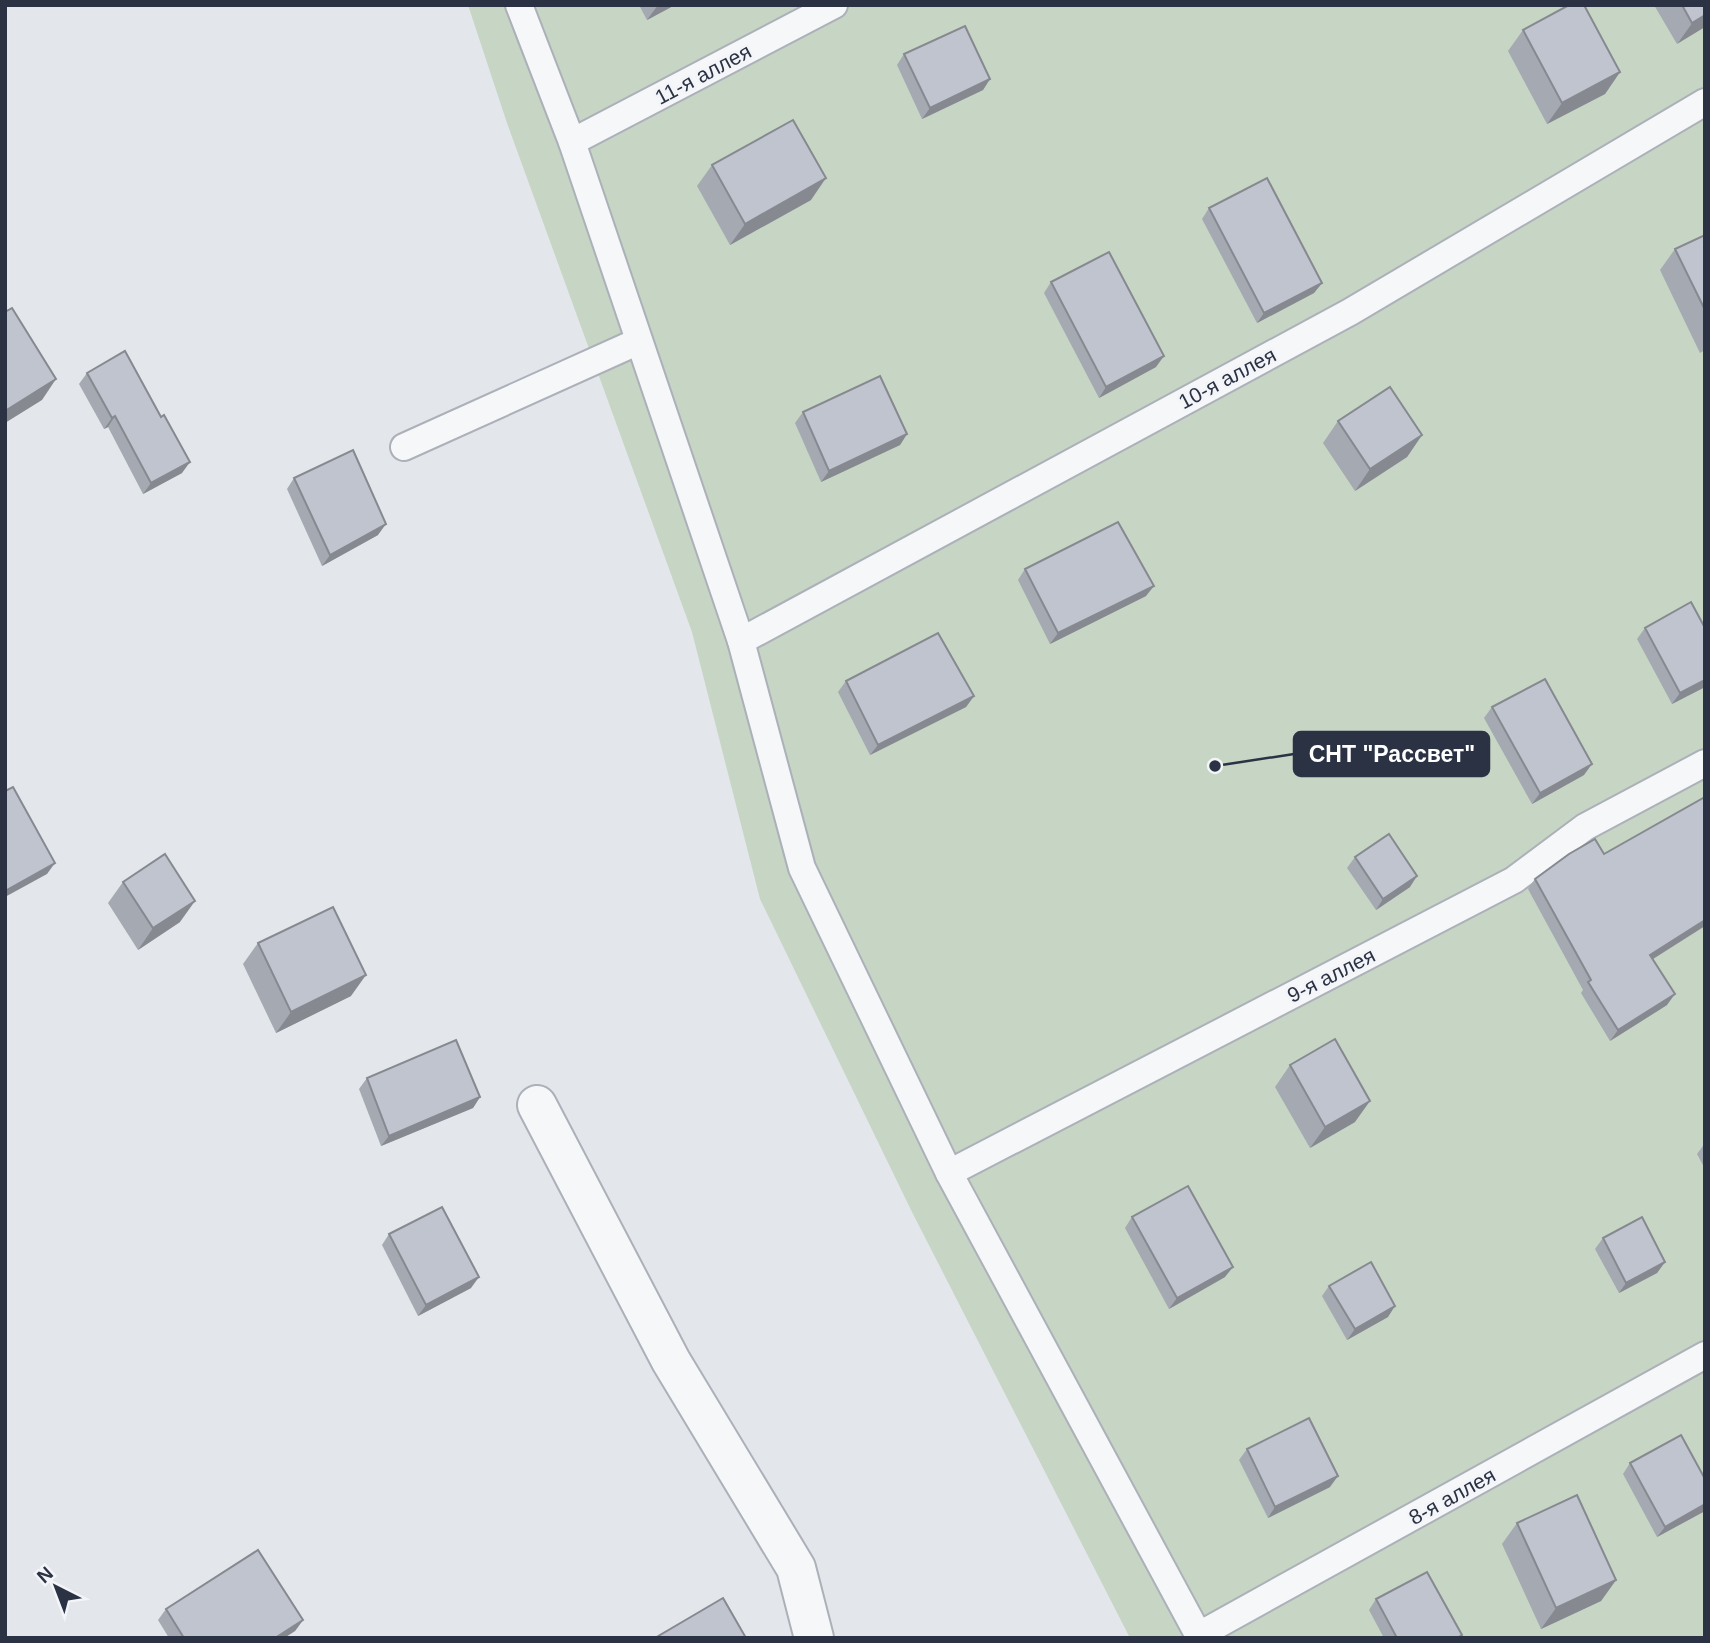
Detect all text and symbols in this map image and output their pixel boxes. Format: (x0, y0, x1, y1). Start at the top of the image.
street label: 11-я аллея (651, 39, 755, 109)
street label: 10-я аллея (1174, 343, 1280, 413)
callout: СНТ "Рассвет" (1294, 732, 1489, 776)
text: СНТ "Рассвет" (1309, 741, 1475, 767)
street label: 9-я аллея (1283, 943, 1379, 1007)
street label: 8-я аллея (1405, 1463, 1499, 1529)
north arrow (21, 1552, 91, 1622)
text: N (33, 1562, 57, 1587)

